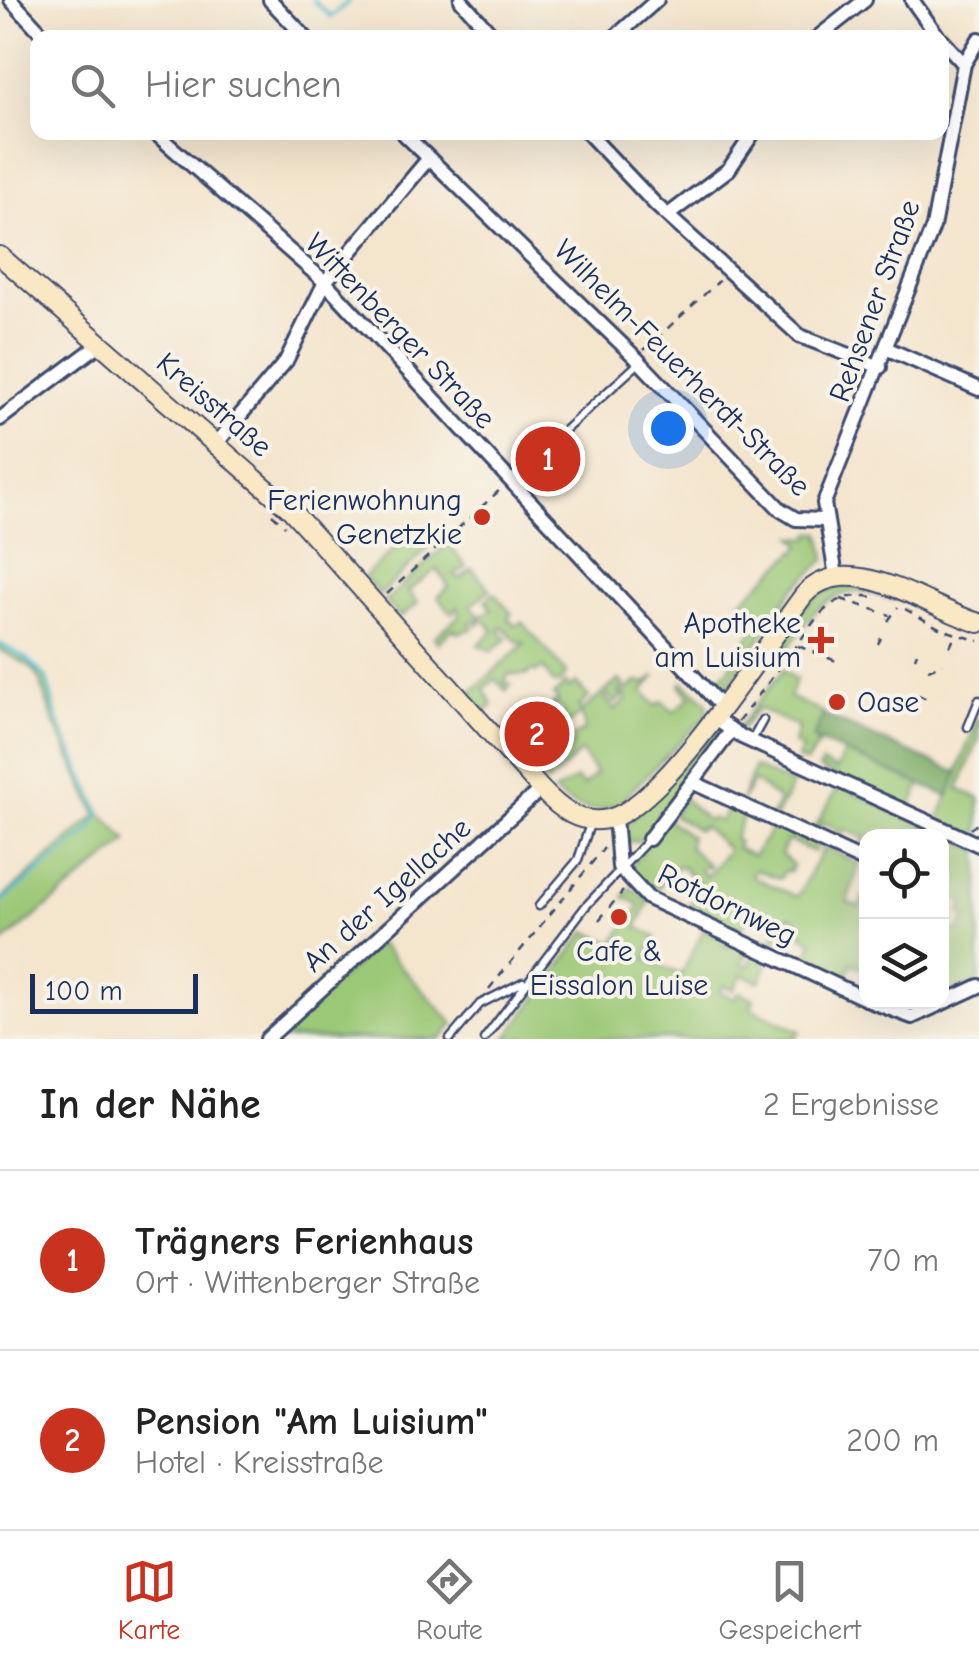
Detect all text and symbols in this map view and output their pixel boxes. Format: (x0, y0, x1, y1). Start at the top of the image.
search box (30, 30, 949, 140)
icon: search (65, 58, 120, 113)
text: Hier suchen (145, 63, 342, 107)
street label: Rehsener Straße (822, 195, 928, 407)
street label: Wittenberger Straße (298, 226, 502, 436)
street label: Wilhelm-Feuerherdt-Straße (546, 232, 818, 504)
street label: Kreisstraße (149, 345, 279, 465)
your location (643, 403, 694, 454)
pin: 1 (516, 422, 580, 496)
place label: Ferienwohnung Genetzkie (267, 483, 462, 552)
marker: Ferienwohnung Genetzkie (471, 506, 493, 528)
place label: Apotheke am Luisium (654, 606, 801, 675)
marker: Apotheke am Luisium (810, 629, 832, 651)
place label: Oase (857, 685, 919, 720)
marker: Oase (826, 691, 848, 713)
pin: 2 (504, 696, 570, 772)
street label: An der Igellache (296, 810, 478, 980)
map controls (859, 829, 949, 1009)
button: locate (859, 829, 949, 919)
street label: Rotdornweg (652, 857, 802, 953)
marker: Cafe & Eissalon Luise (608, 906, 630, 928)
button: layers (859, 919, 949, 1009)
place label: Cafe & Eissalon Luise (530, 934, 708, 1003)
scale bar (30, 969, 198, 1014)
text: 100 m (45, 975, 123, 1007)
text: In der Nähe (40, 1080, 261, 1129)
text: 2 Ergebnisse (763, 1086, 939, 1123)
text: Trägners Ferienhaus (135, 1220, 473, 1264)
text: 1 (66, 1242, 79, 1279)
text: 70 m (867, 1242, 939, 1279)
text: Ort · Wittenberger Straße (135, 1264, 480, 1301)
text: Pension "Am Luisium" (135, 1400, 488, 1444)
text: 2 (65, 1422, 80, 1459)
text: 200 m (846, 1422, 939, 1459)
text: Hotel · Kreisstraße (135, 1444, 384, 1481)
tab: Karte (118, 1554, 180, 1646)
tab: Route (416, 1554, 483, 1646)
tab: Gespeichert (718, 1554, 861, 1646)

